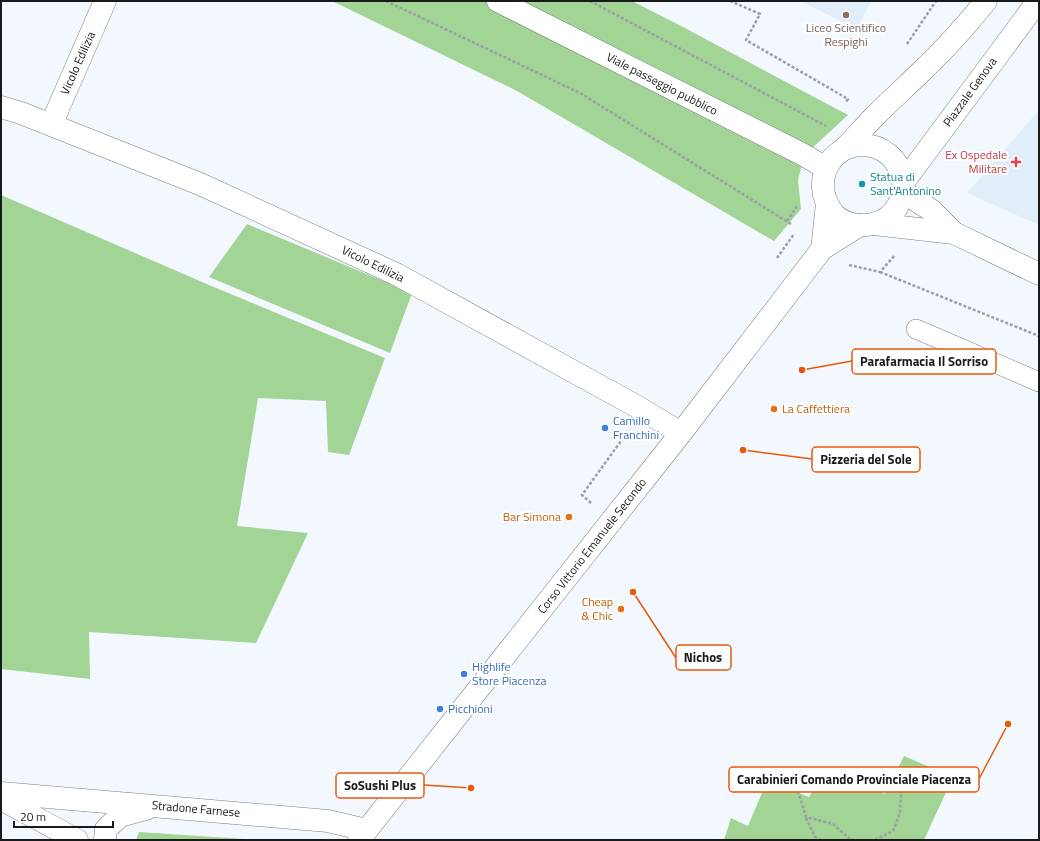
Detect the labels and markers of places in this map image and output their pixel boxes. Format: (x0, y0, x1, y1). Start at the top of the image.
marker: Liceo Scientifico Respighi (841, 10, 851, 20)
place label: Liceo Scientifico Respighi (806, 18, 886, 51)
place label: Ex Ospedale Militare (945, 145, 1007, 178)
marker: Ex Ospedale Militare (1010, 156, 1022, 168)
place label: Statua di Sant'Antonino (870, 167, 941, 200)
marker: Statua di Sant'Antonino (857, 179, 867, 189)
callout: Parafarmacia Il Sorriso (852, 349, 996, 374)
place label: La Caffettiera (782, 399, 850, 418)
marker: La Caffettiera (769, 404, 779, 414)
place label: Camillo Franchini (613, 411, 659, 444)
marker: Camillo Franchini (600, 423, 610, 433)
callout: Pizzeria del Sole (812, 447, 920, 472)
place label: Bar Simona (503, 507, 561, 526)
marker: Bar Simona (564, 512, 574, 522)
place label: Cheap & Chic (581, 592, 613, 625)
marker: Cheap & Chic (616, 604, 626, 614)
callout: Nichos (676, 645, 731, 670)
place label: Highlife Store Piacenza (472, 657, 547, 690)
marker: Highlife Store Piacenza (459, 669, 469, 679)
place label: Picchioni (448, 699, 493, 718)
marker: Picchioni (435, 704, 445, 714)
callout: Carabinieri Comando Provinciale Piacenza (729, 767, 979, 792)
callout: SoSushi Plus (336, 773, 424, 798)

